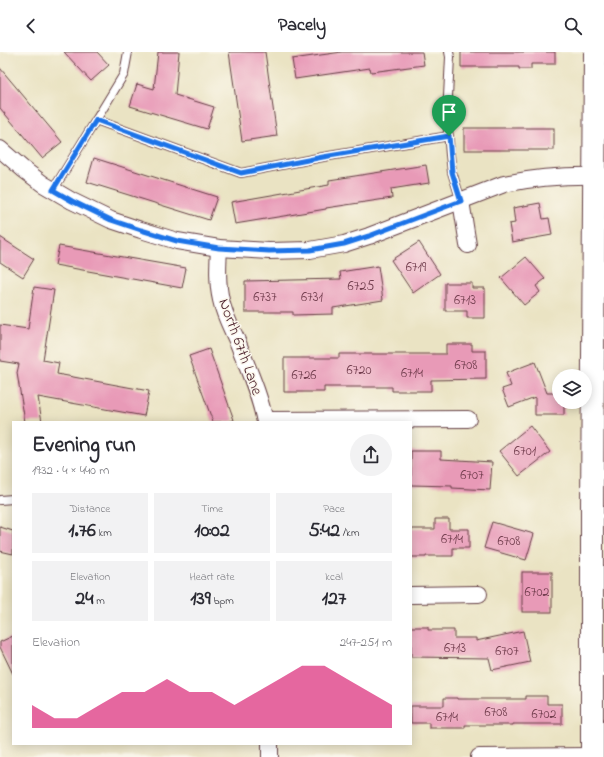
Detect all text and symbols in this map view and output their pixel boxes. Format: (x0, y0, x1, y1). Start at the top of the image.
text: Pacely (278, 13, 326, 39)
icon: back (20, 15, 42, 37)
icon: search (562, 15, 584, 37)
pin (432, 95, 466, 136)
icon: arrive (438, 101, 460, 123)
house number: 6719 (406, 257, 427, 278)
house number: 6725 (348, 276, 374, 297)
house number: 6737 (253, 287, 277, 308)
house number: 6731 (301, 287, 324, 308)
house number: 6713 (454, 290, 476, 311)
street label: North 67th Lane (211, 295, 269, 399)
house number: 6708 (454, 355, 478, 376)
house number: 6720 (347, 360, 371, 381)
house number: 6714 (401, 363, 423, 384)
house number: 6726 (291, 365, 317, 386)
map controls (552, 369, 592, 409)
button: layers (552, 369, 592, 409)
text: Evening run (32, 430, 136, 462)
button: share (350, 434, 392, 476)
house number: 6701 (514, 441, 537, 462)
text: 19:32 · 4 × 440 m (32, 461, 109, 480)
house number: 6707 (460, 465, 484, 486)
text: Distance (70, 501, 110, 517)
text: Time (201, 501, 223, 517)
text: Pace (323, 501, 345, 517)
text: 1.76 (68, 517, 96, 546)
text: 10:02 (194, 517, 230, 546)
text: 5:42 (309, 517, 340, 546)
text: km (96, 525, 112, 541)
text: /km (340, 525, 359, 541)
house number: 6714 (441, 529, 463, 550)
house number: 6708 (497, 531, 521, 552)
text: Elevation (70, 569, 110, 585)
text: Heart rate (189, 569, 235, 585)
text: kcal (325, 569, 343, 585)
house number: 6702 (525, 582, 550, 603)
text: 24 (75, 585, 93, 614)
text: 139 (190, 585, 211, 614)
text: 127 (322, 585, 346, 614)
text: m (93, 593, 105, 609)
text: bpm (211, 593, 234, 609)
text: Elevation (32, 633, 80, 652)
text: 247–251 m (340, 633, 392, 652)
house number: 6713 (444, 638, 466, 659)
house number: 6707 (495, 641, 519, 662)
house number: 6708 (484, 702, 508, 723)
house number: 6702 (532, 704, 557, 725)
house number: 6714 (436, 707, 458, 728)

